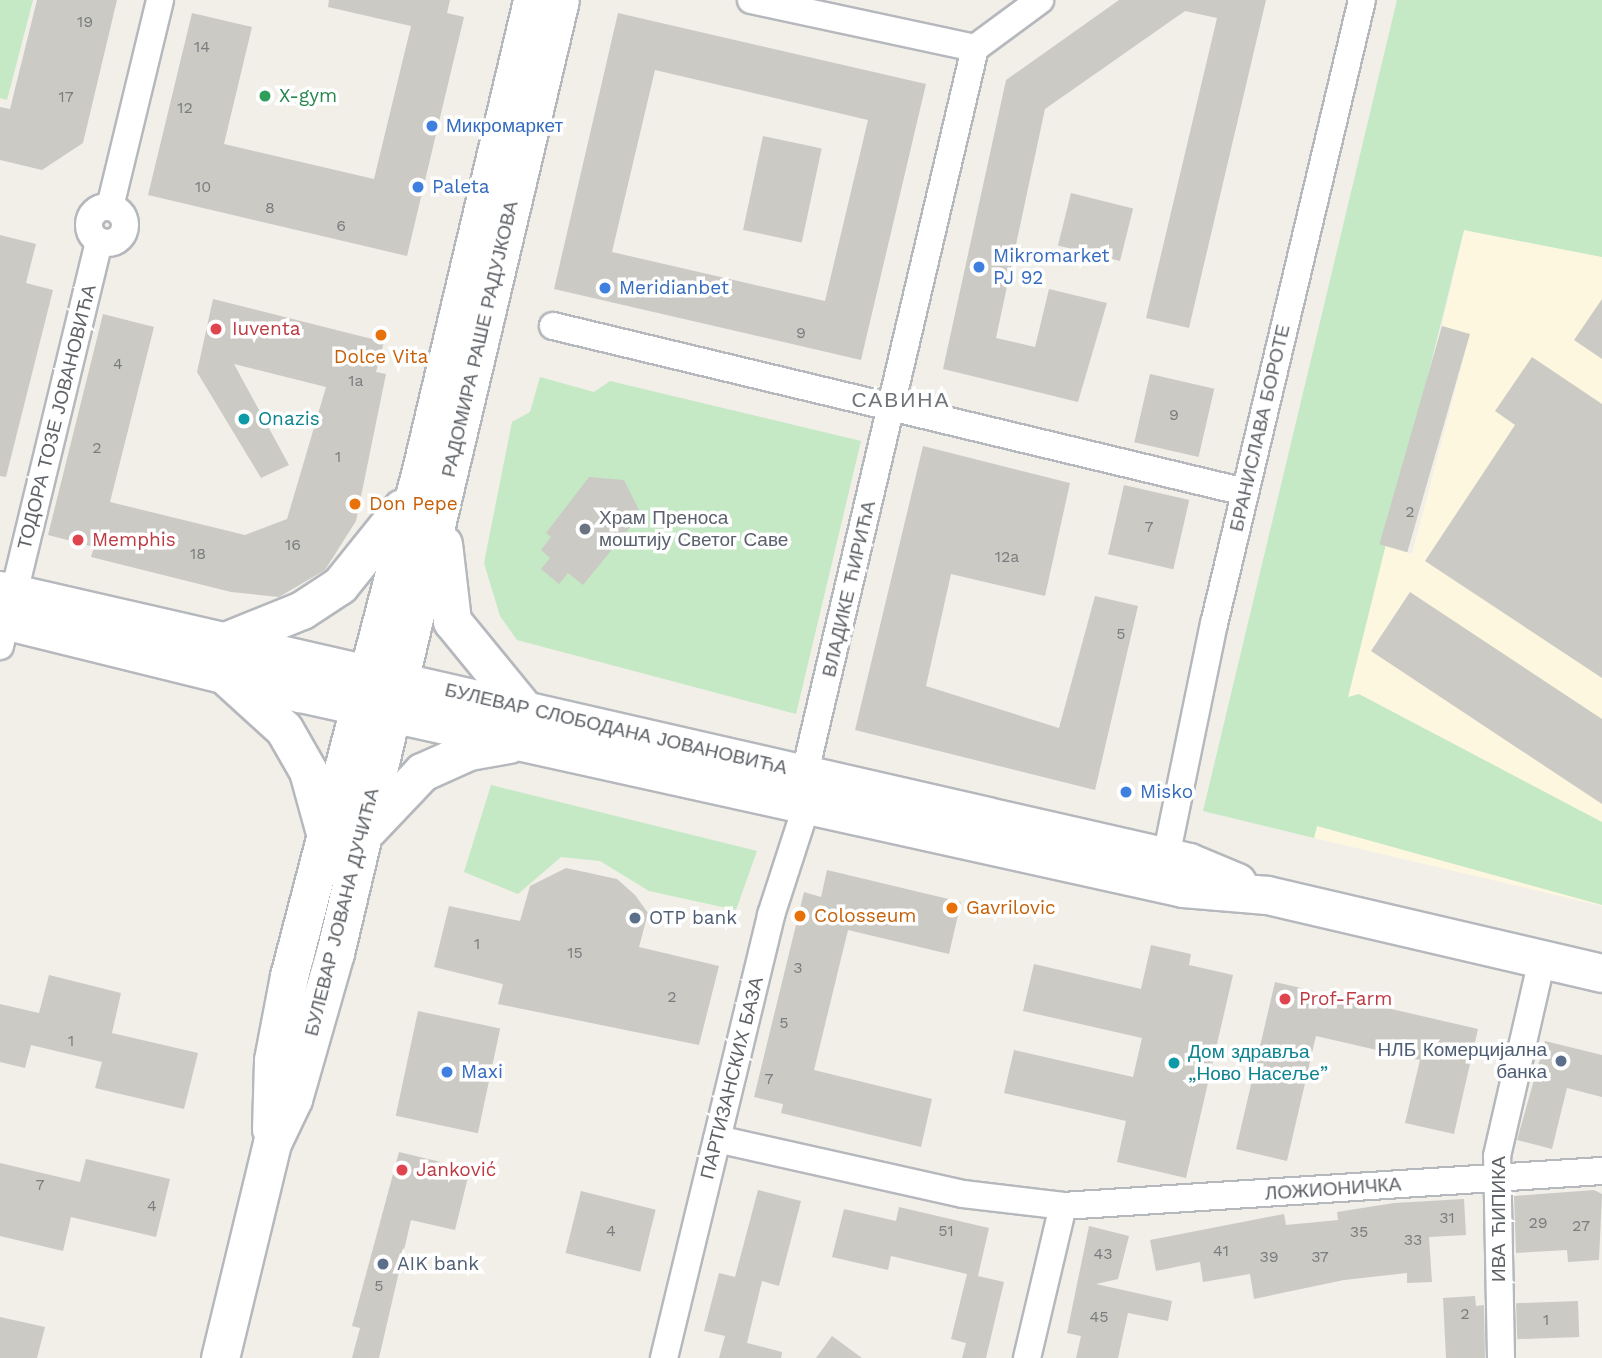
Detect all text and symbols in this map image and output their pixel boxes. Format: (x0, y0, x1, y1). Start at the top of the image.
house number: 19 (77, 12, 93, 32)
house number: 14 (194, 37, 210, 57)
place label: X-gym (279, 85, 337, 107)
house number: 17 (58, 87, 74, 107)
marker: X-gym (257, 88, 273, 104)
house number: 12 (177, 98, 193, 118)
place label: Микромаркет (446, 115, 563, 137)
marker: Микромаркет (424, 118, 440, 134)
place label: Paleta (432, 176, 490, 198)
house number: 10 (195, 177, 211, 197)
marker: Paleta (410, 179, 426, 195)
house number: 8 (265, 198, 275, 218)
street label: РАДОМИРА РАШЕ РАДУЈКОВА (437, 199, 523, 479)
house number: 6 (336, 216, 346, 236)
place label: Mikromarket PJ 92 (993, 245, 1110, 289)
marker: Mikromarket PJ 92 (971, 259, 987, 275)
place label: Meridianbet (619, 277, 729, 299)
marker: Meridianbet (597, 280, 613, 296)
street label: ТОДОРА ТОЗЕ ЈОВАНОВИЋА (13, 282, 101, 552)
place label: Iuventa (232, 318, 300, 340)
marker: Iuventa (206, 319, 226, 339)
street label: БРАНИСЛАВА БОРОТЕ (1225, 322, 1295, 534)
house number: 9 (796, 323, 806, 343)
marker: Dolce Vita (373, 327, 389, 343)
place label: Dolce Vita (333, 346, 429, 368)
house number: 4 (113, 354, 123, 374)
house number: 1a (348, 371, 364, 391)
district label: САВИНА (852, 387, 950, 413)
house number: 9 (1169, 405, 1179, 425)
place label: Onazis (258, 408, 320, 430)
marker: Onazis (236, 411, 252, 427)
house number: 2 (92, 438, 102, 458)
house number: 1 (335, 447, 341, 467)
place label: Don Pepe (369, 493, 458, 515)
marker: Don Pepe (347, 496, 363, 512)
street label: ВЛАДИКЕ ЋИРИЋА (818, 499, 880, 679)
house number: 2 (1405, 502, 1415, 522)
place label: Храм Преноса моштију Светог Саве (599, 507, 788, 551)
house number: 7 (1145, 517, 1153, 537)
marker: Храм Преноса моштију Светог Саве (577, 521, 593, 537)
place label: Memphis (92, 529, 176, 551)
marker: Memphis (70, 532, 86, 548)
house number: 16 (285, 535, 301, 555)
house number: 18 (190, 544, 206, 564)
house number: 12a (995, 547, 1019, 567)
house number: 5 (1116, 624, 1126, 644)
street label: БУЛЕВАР СЛОБОДАНА ЈОВАНОВИЋА (443, 678, 789, 780)
place label: Misko (1140, 781, 1193, 803)
marker: Misko (1118, 784, 1134, 800)
street label: БУЛЕВАР ЈОВАНА ДУЧИЋА (300, 786, 384, 1038)
place label: Gavrilovic (966, 897, 1056, 919)
marker: Gavrilovic (944, 900, 960, 916)
place label: Colosseum (814, 905, 916, 927)
place label: OTP bank (649, 907, 738, 929)
marker: Colosseum (792, 908, 808, 924)
marker: OTP bank (627, 910, 643, 926)
house number: 1 (474, 934, 480, 954)
house number: 15 (567, 943, 583, 963)
house number: 3 (793, 958, 803, 978)
street label: ПАРТИЗАНСКИХ БАЗА (696, 975, 768, 1181)
house number: 2 (667, 987, 677, 1007)
place label: Prof-Farm (1299, 988, 1392, 1010)
marker: Prof-Farm (1277, 991, 1293, 1007)
house number: 5 (779, 1013, 789, 1033)
house number: 1 (68, 1031, 74, 1051)
place label: НЛБ Комерцијална банка (1378, 1039, 1547, 1083)
place label: Дом здравља „Ново Насеље” (1188, 1041, 1328, 1085)
marker: НЛБ Комерцијална банка (1553, 1053, 1569, 1069)
marker: Дом здравља „Ново Насеље” (1166, 1055, 1182, 1071)
place label: Maxi (461, 1061, 503, 1083)
marker: Maxi (439, 1064, 455, 1080)
house number: 7 (765, 1069, 773, 1089)
street label: ИВА ЋИПИКА (1488, 1156, 1510, 1282)
place label: Janković (416, 1159, 496, 1181)
marker: Janković (394, 1162, 410, 1178)
street label: ЛОЖИОНИЧКА (1264, 1173, 1402, 1205)
house number: 7 (36, 1175, 44, 1195)
house number: 4 (147, 1196, 157, 1216)
house number: 31 (1439, 1208, 1455, 1228)
house number: 29 (1528, 1213, 1548, 1233)
house number: 27 (1572, 1216, 1590, 1236)
house number: 4 (606, 1221, 616, 1241)
house number: 51 (938, 1221, 954, 1241)
house number: 35 (1350, 1222, 1368, 1242)
house number: 33 (1404, 1230, 1422, 1250)
house number: 41 (1213, 1241, 1229, 1261)
house number: 43 (1093, 1244, 1113, 1264)
house number: 39 (1259, 1247, 1279, 1267)
house number: 37 (1311, 1247, 1329, 1267)
place label: AIK bank (397, 1253, 479, 1275)
marker: AIK bank (375, 1256, 391, 1272)
house number: 5 (374, 1276, 384, 1296)
house number: 2 (1460, 1304, 1470, 1324)
house number: 45 (1089, 1307, 1109, 1327)
house number: 1 (1543, 1310, 1549, 1330)

